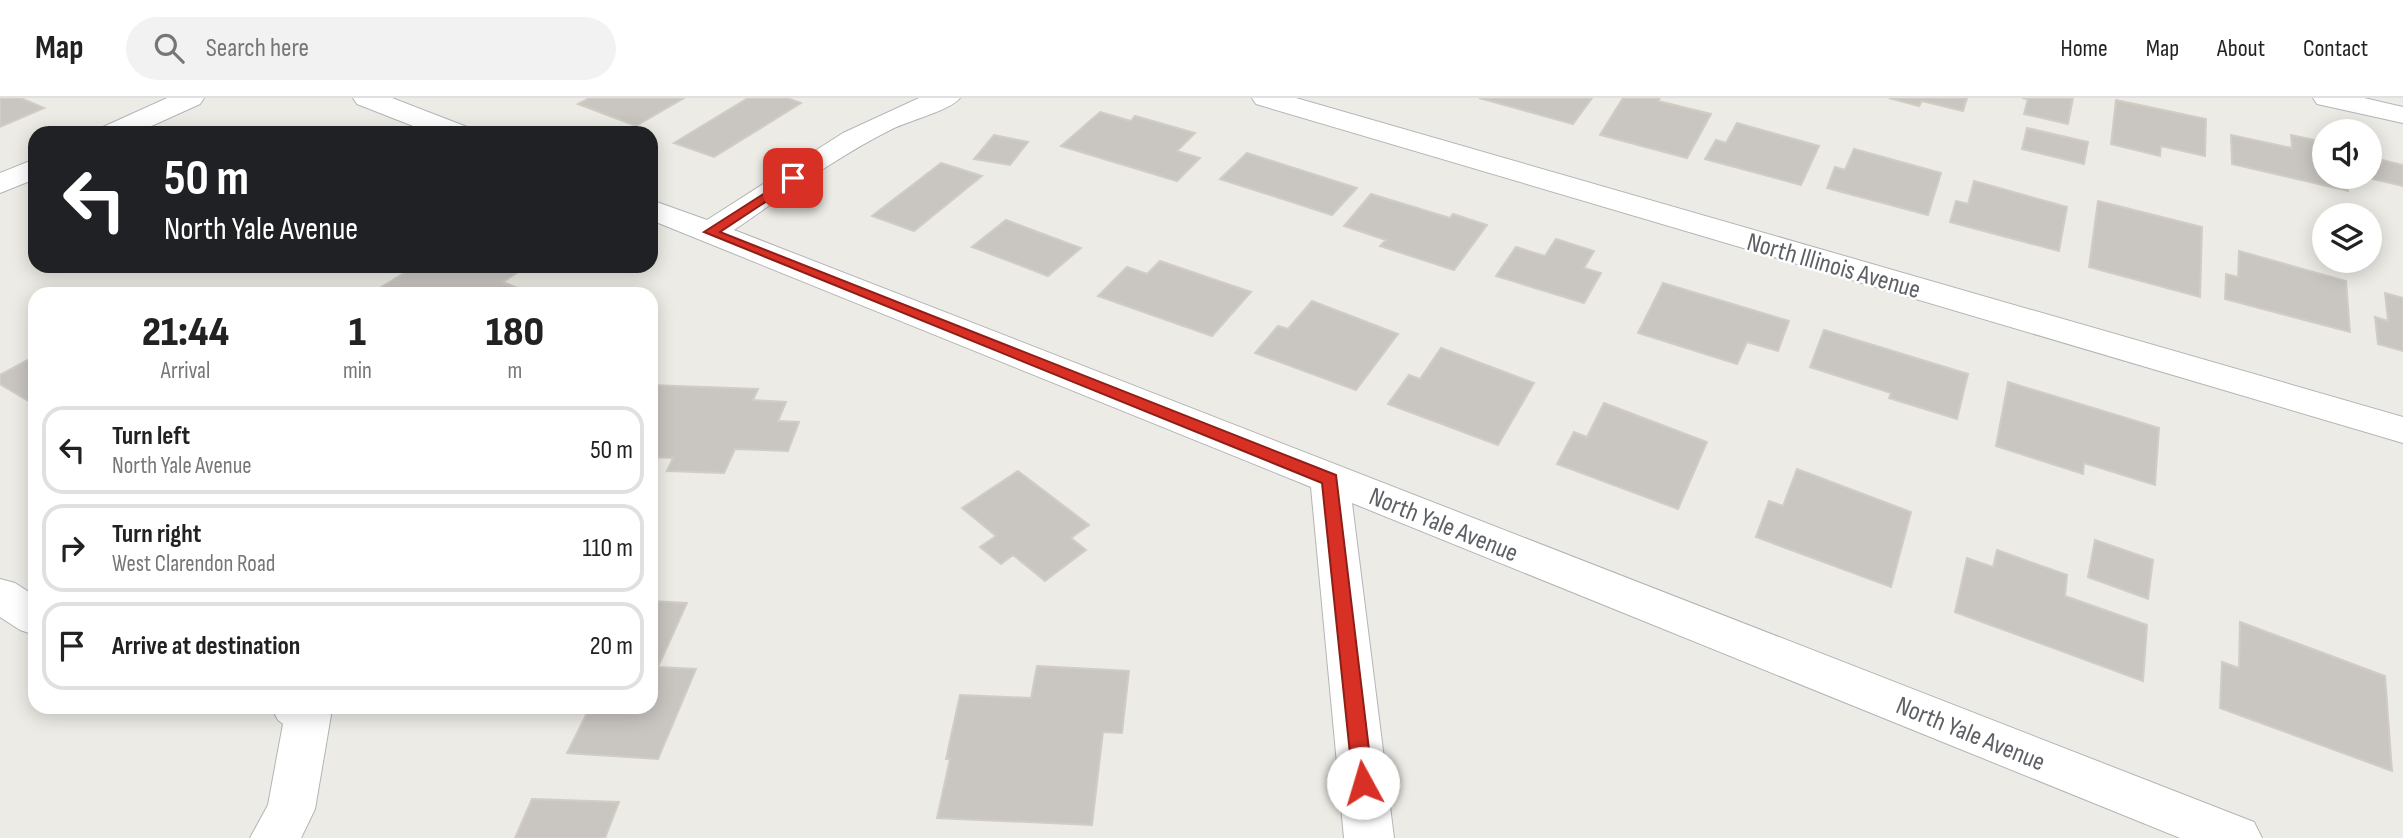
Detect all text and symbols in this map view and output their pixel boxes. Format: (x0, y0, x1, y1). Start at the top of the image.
search box (126, 17, 616, 80)
text: Map (35, 28, 84, 68)
icon: search (150, 29, 188, 67)
text: Search here (206, 33, 309, 64)
text: Home (2060, 34, 2108, 63)
text: Map (2146, 34, 2179, 63)
text: About (2217, 34, 2265, 63)
text: Contact (2303, 34, 2368, 63)
map controls (2312, 119, 2382, 273)
button: sound (2312, 119, 2382, 189)
pin (763, 148, 823, 208)
text: 50 m (164, 150, 249, 209)
icon: left (49, 154, 140, 245)
icon: arrive (774, 159, 812, 197)
button: layers (2312, 203, 2382, 273)
text: North Yale Avenue (164, 210, 358, 249)
street label: North Illinois Avenue (1743, 227, 1924, 306)
text: 21:44 (142, 307, 229, 358)
text: 1 (349, 307, 366, 358)
text: 180 (486, 307, 544, 358)
text: Arrival (161, 357, 210, 385)
text: min (343, 357, 372, 385)
text: m (508, 357, 522, 385)
text: Turn left (112, 421, 190, 452)
icon: left (53, 431, 91, 469)
text: 50 m (590, 435, 633, 466)
text: North Yale Avenue (112, 452, 252, 480)
street label: North Yale Avenue (1365, 481, 1522, 569)
text: Turn right (112, 519, 201, 550)
icon: right (53, 529, 91, 567)
text: 110 m (582, 533, 633, 564)
text: West Clarendon Road (112, 550, 275, 578)
icon: arrive (53, 627, 91, 665)
text: Arrive at destination (112, 631, 300, 662)
text: 20 m (590, 631, 633, 662)
street label: North Yale Avenue (1892, 690, 2049, 778)
position arrow (1326, 746, 1400, 820)

